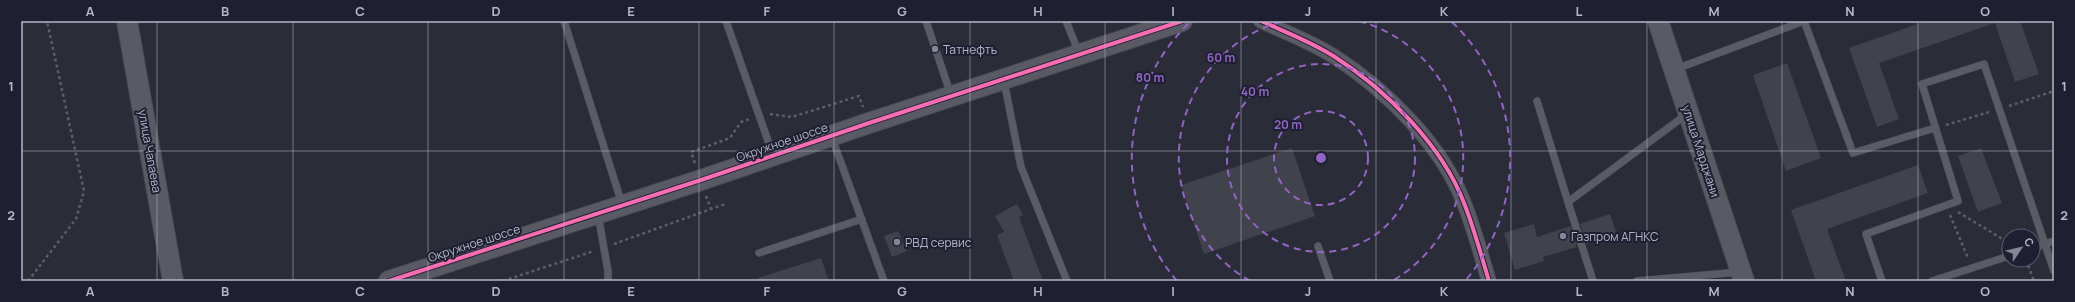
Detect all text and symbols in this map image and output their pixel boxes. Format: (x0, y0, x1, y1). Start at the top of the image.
text: A (86, 2, 95, 20)
text: B (221, 2, 229, 20)
text: C (355, 2, 365, 20)
text: D (491, 2, 501, 20)
text: E (627, 2, 635, 20)
text: F (764, 2, 771, 20)
text: G (897, 2, 907, 20)
text: H (1033, 2, 1043, 20)
text: I (1171, 2, 1175, 20)
text: J (1305, 2, 1311, 20)
text: K (1440, 2, 1449, 20)
text: L (1576, 2, 1583, 20)
text: M (1708, 2, 1720, 20)
text: N (1845, 2, 1855, 20)
text: O (1980, 2, 1990, 20)
place label: Татнефть (943, 41, 997, 58)
marker: Татнефть (930, 44, 940, 54)
text: 60 m (1207, 49, 1235, 66)
text: 80 m (1136, 69, 1164, 86)
text: 1 (8, 77, 14, 95)
text: 1 (2061, 77, 2067, 95)
text: 40 m (1241, 83, 1269, 100)
street label: улица Марджани (1678, 103, 1724, 199)
street label: улица Чапаева (134, 108, 166, 194)
text: 20 m (1274, 116, 1302, 133)
street label: Окружное шоссе (734, 118, 830, 166)
centre of rings (1314, 151, 1328, 165)
text: 2 (7, 206, 15, 224)
text: 2 (2060, 206, 2068, 224)
street label: Окружное шоссе (426, 220, 522, 266)
place label: Газпром АГНКС (1571, 228, 1659, 245)
north arrow (2001, 228, 2041, 268)
marker: Газпром АГНКС (1558, 231, 1568, 241)
place label: РВД сервис (905, 234, 972, 251)
text: С (2021, 234, 2038, 250)
marker: РВД сервис (892, 237, 902, 247)
text: A (86, 282, 95, 300)
text: B (221, 282, 229, 300)
text: C (355, 282, 365, 300)
text: D (491, 282, 501, 300)
text: E (627, 282, 635, 300)
text: F (764, 282, 771, 300)
text: G (897, 282, 907, 300)
text: H (1033, 282, 1043, 300)
text: I (1171, 282, 1175, 300)
text: J (1305, 282, 1311, 300)
text: K (1440, 282, 1449, 300)
text: L (1576, 282, 1583, 300)
text: M (1708, 282, 1720, 300)
text: N (1845, 282, 1855, 300)
text: O (1980, 282, 1990, 300)

